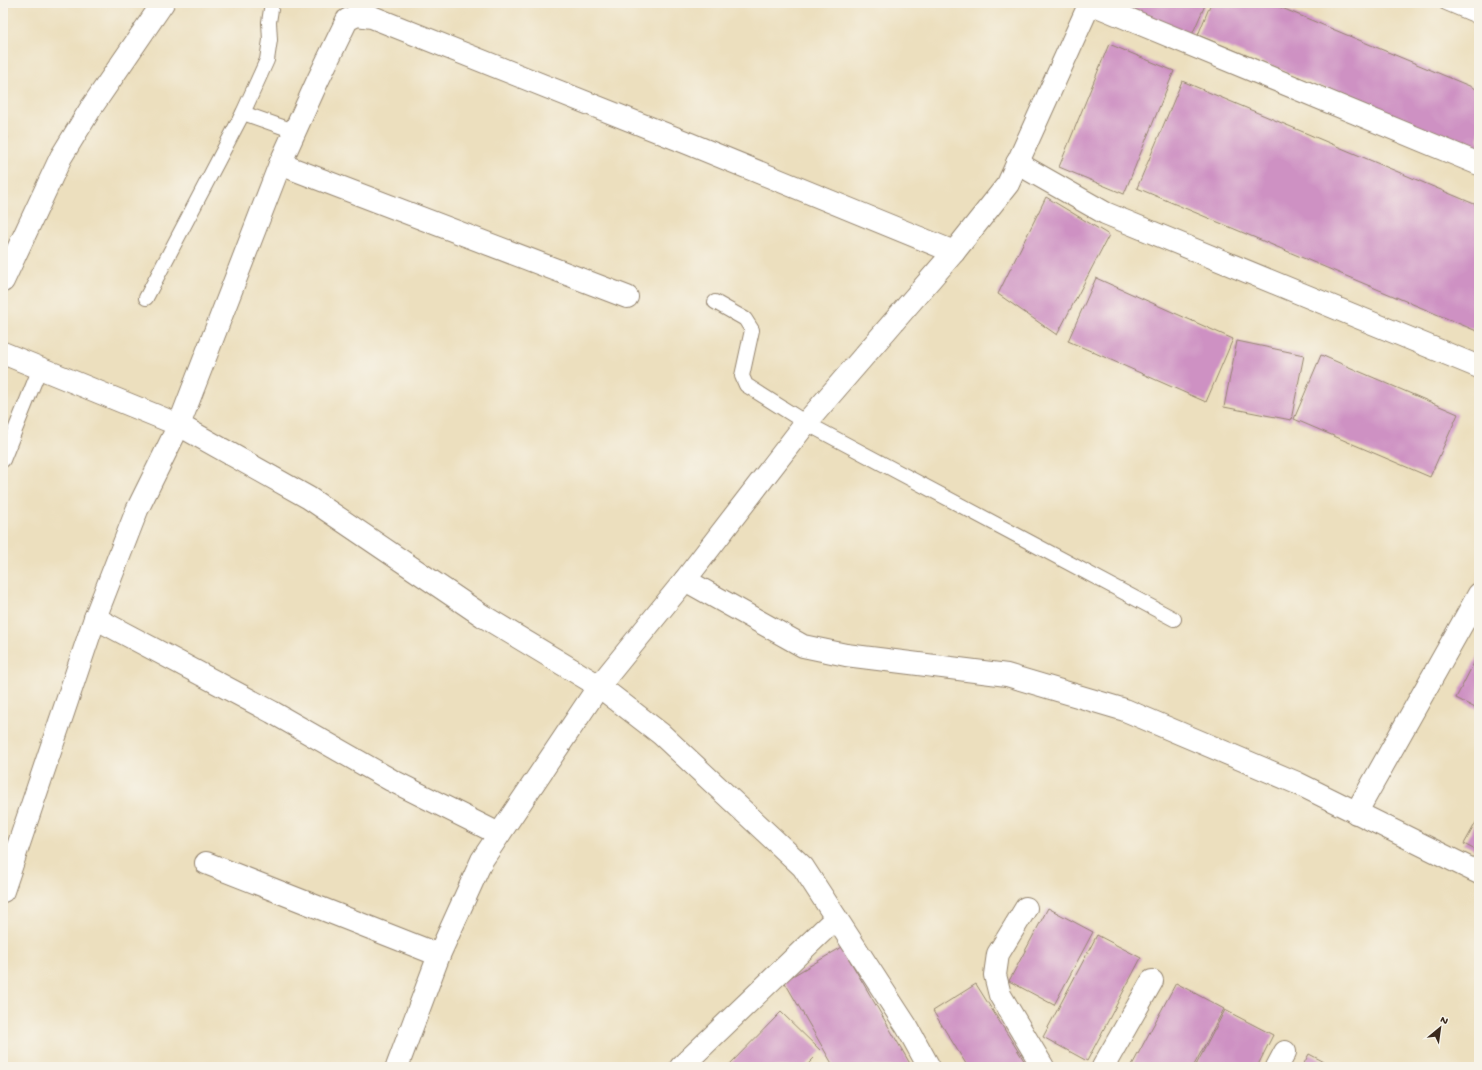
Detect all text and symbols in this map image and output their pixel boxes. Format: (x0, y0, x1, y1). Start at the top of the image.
north arrow (1420, 1008, 1460, 1048)
text: N (1438, 1014, 1450, 1028)

